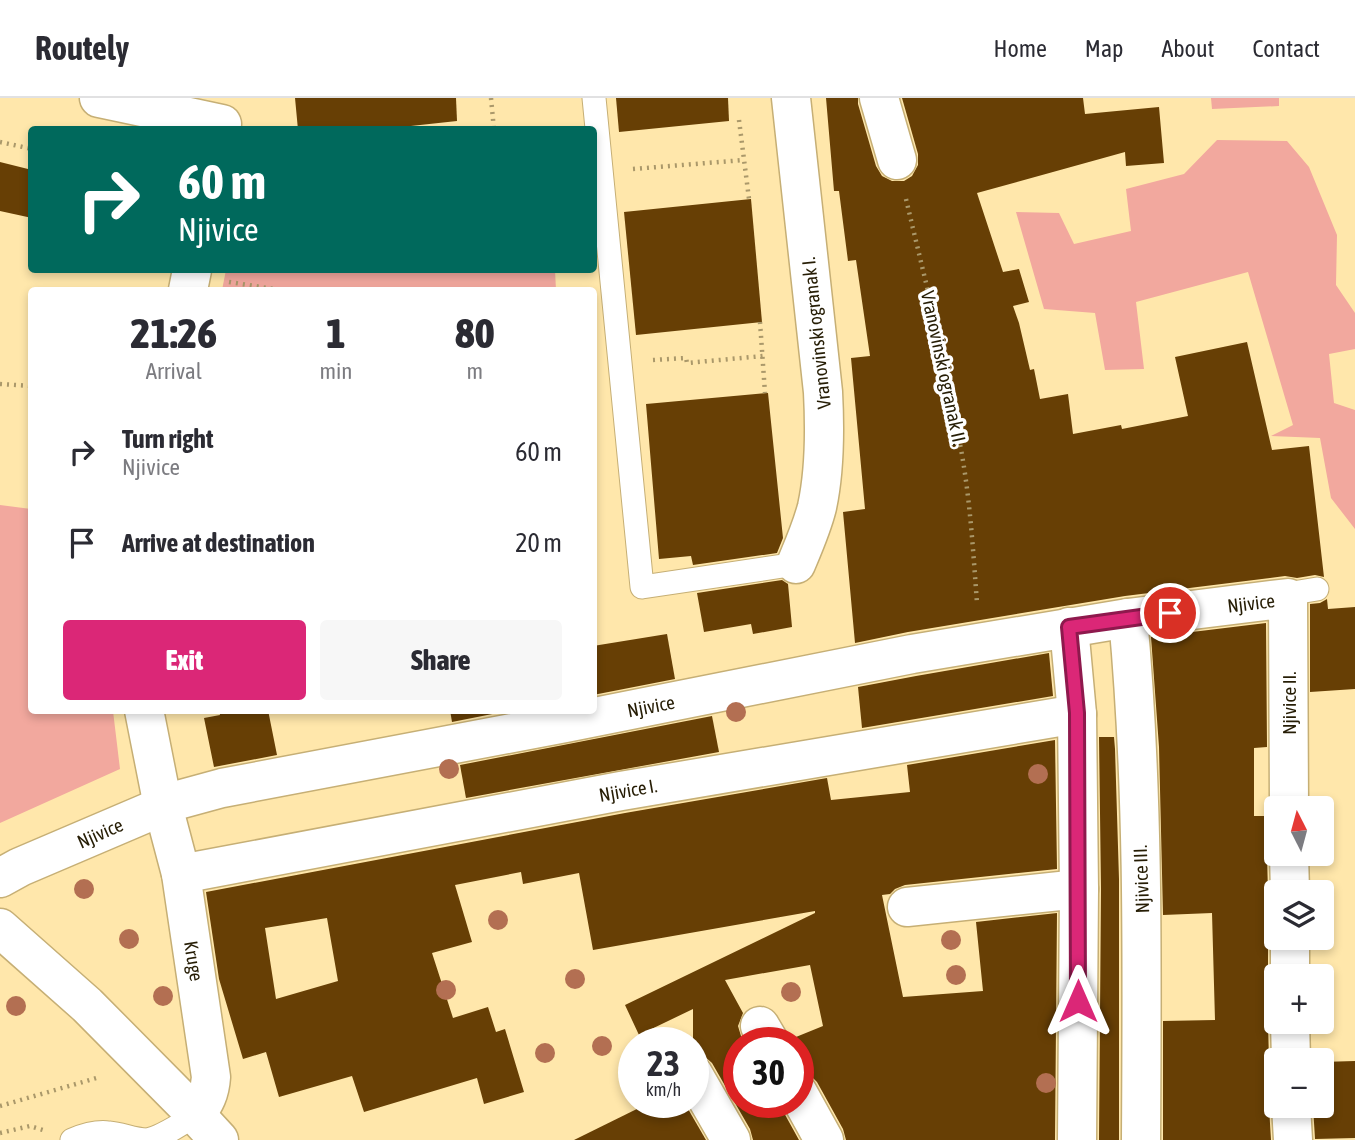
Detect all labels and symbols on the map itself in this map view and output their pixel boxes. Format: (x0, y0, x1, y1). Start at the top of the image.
street label: Vranovinski ogranak I. (797, 256, 835, 410)
street label: Vranovinski ogranak II. (917, 289, 971, 447)
pin (1140, 583, 1200, 643)
street label: Njivice (1226, 589, 1276, 617)
street label: Njivice II. (1278, 671, 1300, 735)
street label: Njivice (625, 691, 677, 721)
street label: Njivice I. (597, 774, 659, 806)
north arrow (1264, 796, 1334, 866)
street label: Njivice (74, 813, 126, 853)
street label: Njivice III. (1129, 844, 1153, 914)
street label: Kruge (180, 939, 208, 983)
position arrow (1041, 964, 1115, 1038)
speed limit sign: 30 (723, 1027, 814, 1118)

